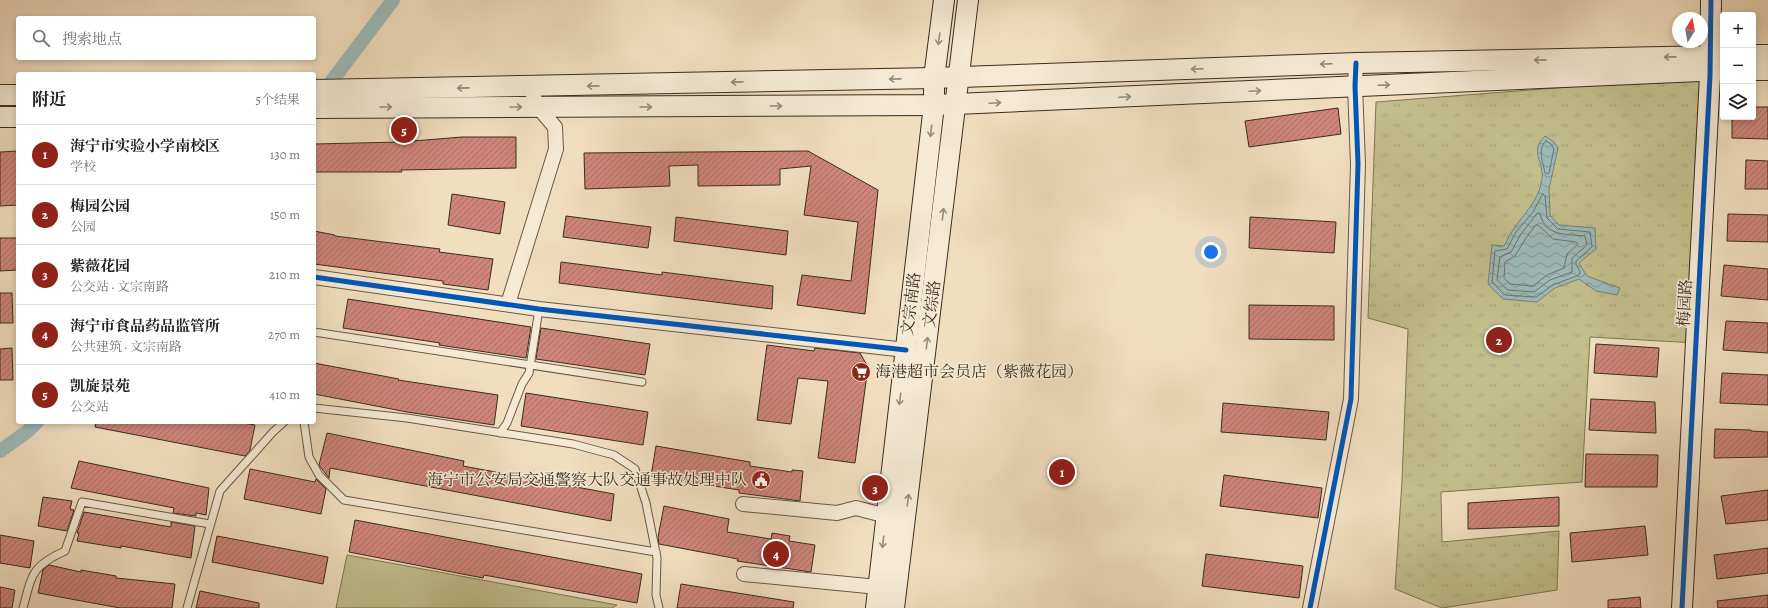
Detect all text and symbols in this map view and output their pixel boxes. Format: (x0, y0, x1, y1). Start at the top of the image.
north arrow (1672, 12, 1708, 48)
map controls (1720, 12, 1756, 120)
button: + (1720, 12, 1756, 48)
search box (16, 16, 316, 60)
icon: search (30, 27, 52, 49)
text: 搜索地点 (62, 29, 122, 49)
one-way arrow (935, 32, 943, 45)
button: − (1720, 48, 1756, 84)
one-way arrow (1664, 53, 1677, 61)
one-way arrow (1534, 56, 1547, 64)
one-way arrow (1320, 60, 1333, 68)
one-way arrow (1191, 65, 1204, 73)
one-way arrow (889, 75, 902, 83)
one-way arrow (731, 79, 744, 86)
one-way arrow (1378, 81, 1391, 88)
one-way arrow (587, 82, 600, 89)
one-way arrow (457, 84, 470, 92)
button: layers (1720, 84, 1756, 120)
one-way arrow (1248, 87, 1261, 94)
text: 附近 (32, 88, 66, 111)
text: 5个结果 (255, 91, 300, 108)
one-way arrow (1118, 93, 1131, 100)
one-way arrow (988, 99, 1001, 106)
one-way arrow (769, 102, 782, 110)
one-way arrow (379, 103, 392, 111)
one-way arrow (509, 103, 522, 111)
one-way arrow (639, 103, 652, 111)
pin: 5 (391, 115, 417, 145)
one-way arrow (927, 124, 935, 137)
text: 海宁市实验小学南校区 (70, 136, 220, 156)
text: 1 (43, 146, 47, 163)
text: 130 m (270, 146, 300, 163)
text: 学校 (70, 158, 96, 175)
text: 梅园公园 (70, 196, 130, 216)
text: 2 (42, 206, 48, 223)
text: 150 m (270, 206, 300, 223)
one-way arrow (939, 208, 946, 221)
text: 公园 (70, 218, 96, 235)
your location (1201, 242, 1221, 262)
text: 紫薇花园 (70, 256, 130, 276)
text: 3 (42, 266, 48, 283)
text: 210 m (269, 266, 300, 283)
street label: 文宗南路 (896, 271, 926, 337)
text: 公交站 · 文宗南路 (70, 278, 169, 295)
street label: 梅园路 (1673, 278, 1697, 328)
street label: 文综路 (918, 279, 946, 329)
text: 海宁市食品药品监管所 (70, 316, 220, 336)
pin: 2 (1486, 325, 1512, 355)
text: 4 (42, 326, 48, 343)
text: 270 m (268, 326, 300, 343)
one-way arrow (923, 337, 931, 350)
text: 公共建筑 · 文宗南路 (70, 338, 182, 355)
supermarket icon: 海港超市会员店（紫薇花园） (850, 361, 872, 383)
place label: 海港超市会员店（紫薇花园） (875, 361, 1083, 383)
text: 凯旋景苑 (70, 376, 130, 396)
text: 5 (42, 386, 48, 403)
text: 410 m (269, 386, 300, 403)
one-way arrow (896, 392, 904, 405)
text: 公交站 (70, 398, 109, 415)
pin: 1 (1049, 457, 1075, 487)
place label: 海宁市公安局交通警察大队交通事故处理中队 (427, 469, 747, 491)
public building icon: 海宁市公安局交通警察大队交通事故处理中队 (750, 469, 772, 491)
pin: 3 (862, 473, 888, 503)
one-way arrow (904, 494, 911, 507)
one-way arrow (880, 535, 887, 548)
pin: 4 (763, 539, 789, 569)

